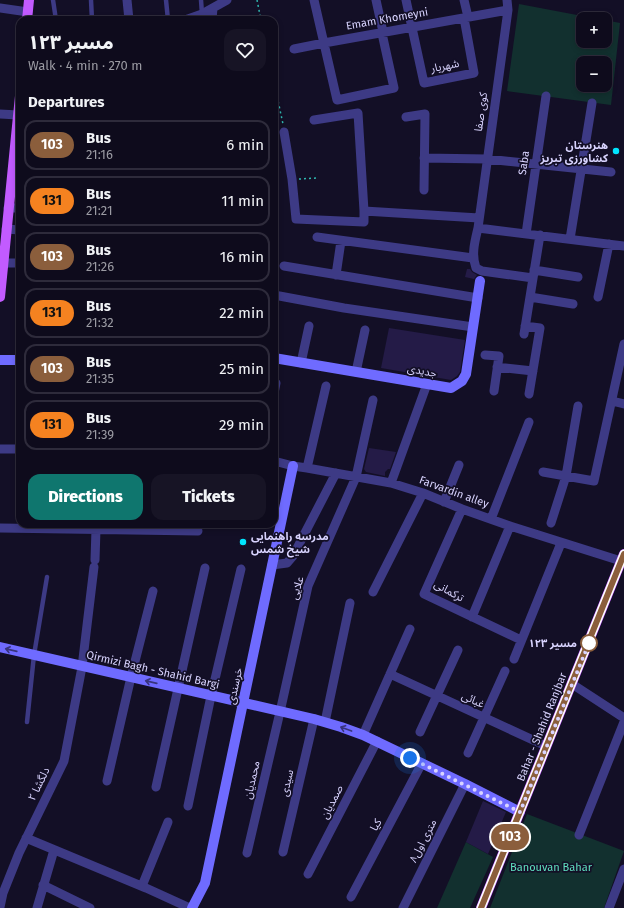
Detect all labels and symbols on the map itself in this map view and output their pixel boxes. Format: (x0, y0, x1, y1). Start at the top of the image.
street label: Emam Khomeyni (345, 5, 429, 33)
street label: شهریار (429, 57, 461, 75)
street label: کوی صفا (472, 91, 490, 133)
place label: هنرستان کشاورزی تبریز (539, 139, 609, 165)
marker: هنرستان کشاورزی تبریز (611, 146, 621, 156)
street label: Saba (516, 150, 532, 176)
street label: جدیدی (406, 362, 438, 380)
street label: Farvardin alley (418, 473, 491, 511)
place label: مدرسه راهنمایی شیخ شمس (251, 530, 329, 558)
marker: مدرسه راهنمایی شیخ شمس (238, 537, 248, 547)
street label: علایی (287, 574, 307, 601)
street label: ترکمانی (432, 577, 466, 605)
marker: مسیر ۱۲۳ (580, 634, 598, 652)
place label: مسیر ۱۲۳ (528, 637, 577, 650)
one-way arrow (5, 645, 18, 653)
street label: Qirmizi Bagh - Shahid Bargi (85, 648, 221, 692)
street label: خرسندی (225, 666, 245, 706)
street label: Bahar - Shahid Ranjbar (514, 670, 570, 783)
one-way arrow (145, 677, 158, 685)
street label: غبائی (460, 689, 487, 711)
one-way arrow (340, 724, 352, 732)
your location (400, 748, 420, 768)
street label: محمدیان (241, 759, 263, 800)
street label: دلگشا ۲ (25, 765, 53, 803)
street label: سیدی (278, 768, 296, 798)
street label: صمدیان (318, 783, 346, 821)
street label: کیا (367, 816, 385, 833)
street label: ۸متری اول (407, 817, 440, 865)
line badge: 103 (487, 824, 533, 850)
park label: Banouvan Bahar (510, 861, 593, 874)

